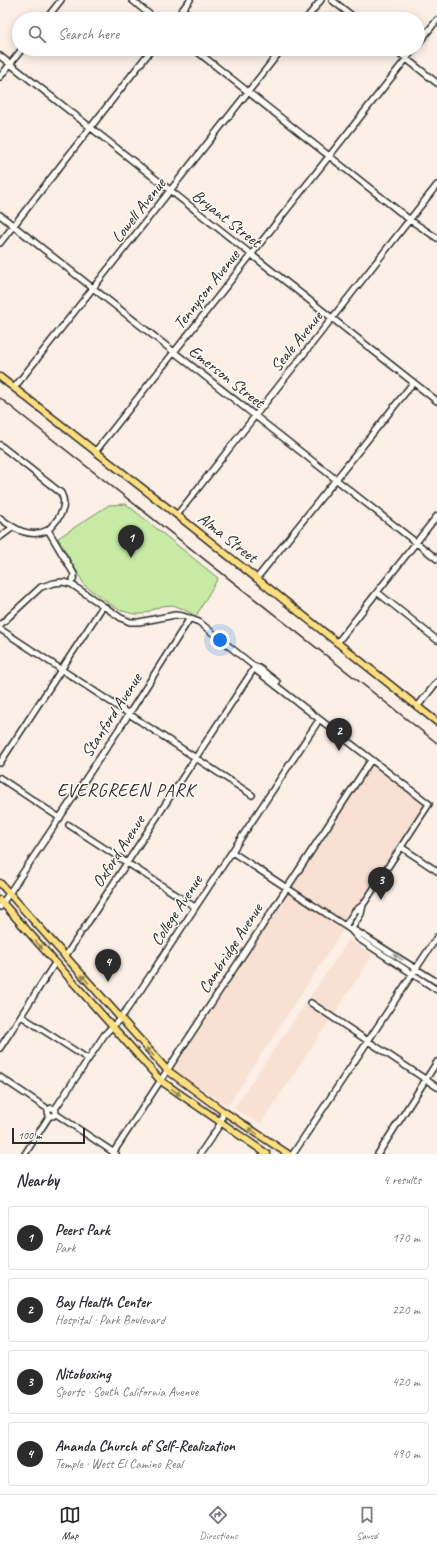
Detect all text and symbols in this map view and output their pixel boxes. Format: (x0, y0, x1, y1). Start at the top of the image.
search box (12, 12, 425, 56)
icon: search (26, 23, 48, 45)
text: Search here (58, 25, 119, 44)
street label: Lowell Avenue (107, 173, 171, 247)
street label: Bryant Street (188, 185, 267, 253)
street label: Tennyson Avenue (169, 244, 245, 333)
street label: Seale Avenue (266, 306, 328, 376)
street label: Emerson Street (185, 340, 271, 414)
street label: Alma Street (194, 508, 264, 569)
pin: 1 (118, 525, 144, 558)
your location (210, 630, 230, 650)
street label: Stanford Avenue (76, 668, 147, 761)
pin: 2 (326, 718, 352, 751)
district label: EVERGREEN PARK (57, 779, 198, 801)
street label: Oxford Avenue (87, 810, 150, 891)
pin: 3 (368, 867, 394, 900)
street label: College Avenue (146, 870, 208, 950)
street label: Cambridge Avenue (194, 898, 268, 997)
one-way arrow (35, 940, 44, 951)
pin: 4 (95, 949, 121, 982)
one-way arrow (393, 953, 403, 961)
one-way arrow (80, 974, 90, 984)
one-way arrow (145, 1047, 155, 1057)
one-way arrow (171, 1088, 181, 1096)
scale bar (12, 1126, 85, 1145)
one-way arrow (247, 1127, 259, 1134)
text: 100 m (18, 1128, 42, 1142)
text: Nearby (16, 1170, 59, 1191)
text: 4 results (383, 1172, 421, 1188)
text: Peers Park (55, 1221, 110, 1240)
text: 1 (27, 1230, 33, 1246)
text: 170 m (392, 1230, 420, 1246)
text: Park (55, 1240, 76, 1256)
text: Bay Health Center (55, 1293, 151, 1312)
text: 2 (27, 1302, 33, 1318)
text: 220 m (392, 1302, 420, 1318)
text: Hospital · Park Boulevard (55, 1312, 165, 1328)
text: Nitoboxing (55, 1365, 110, 1384)
text: 3 (27, 1374, 33, 1390)
text: 420 m (392, 1374, 420, 1390)
text: Sports · South California Avenue (55, 1384, 198, 1400)
text: Ananda Church of Self-Realization (55, 1437, 235, 1456)
text: 4 (27, 1446, 33, 1462)
text: 490 m (392, 1446, 420, 1462)
text: Temple · West El Camino Real (55, 1456, 183, 1472)
tab: Map (59, 1504, 81, 1542)
tab: Directions (199, 1504, 238, 1542)
tab: Saved (356, 1504, 378, 1542)

